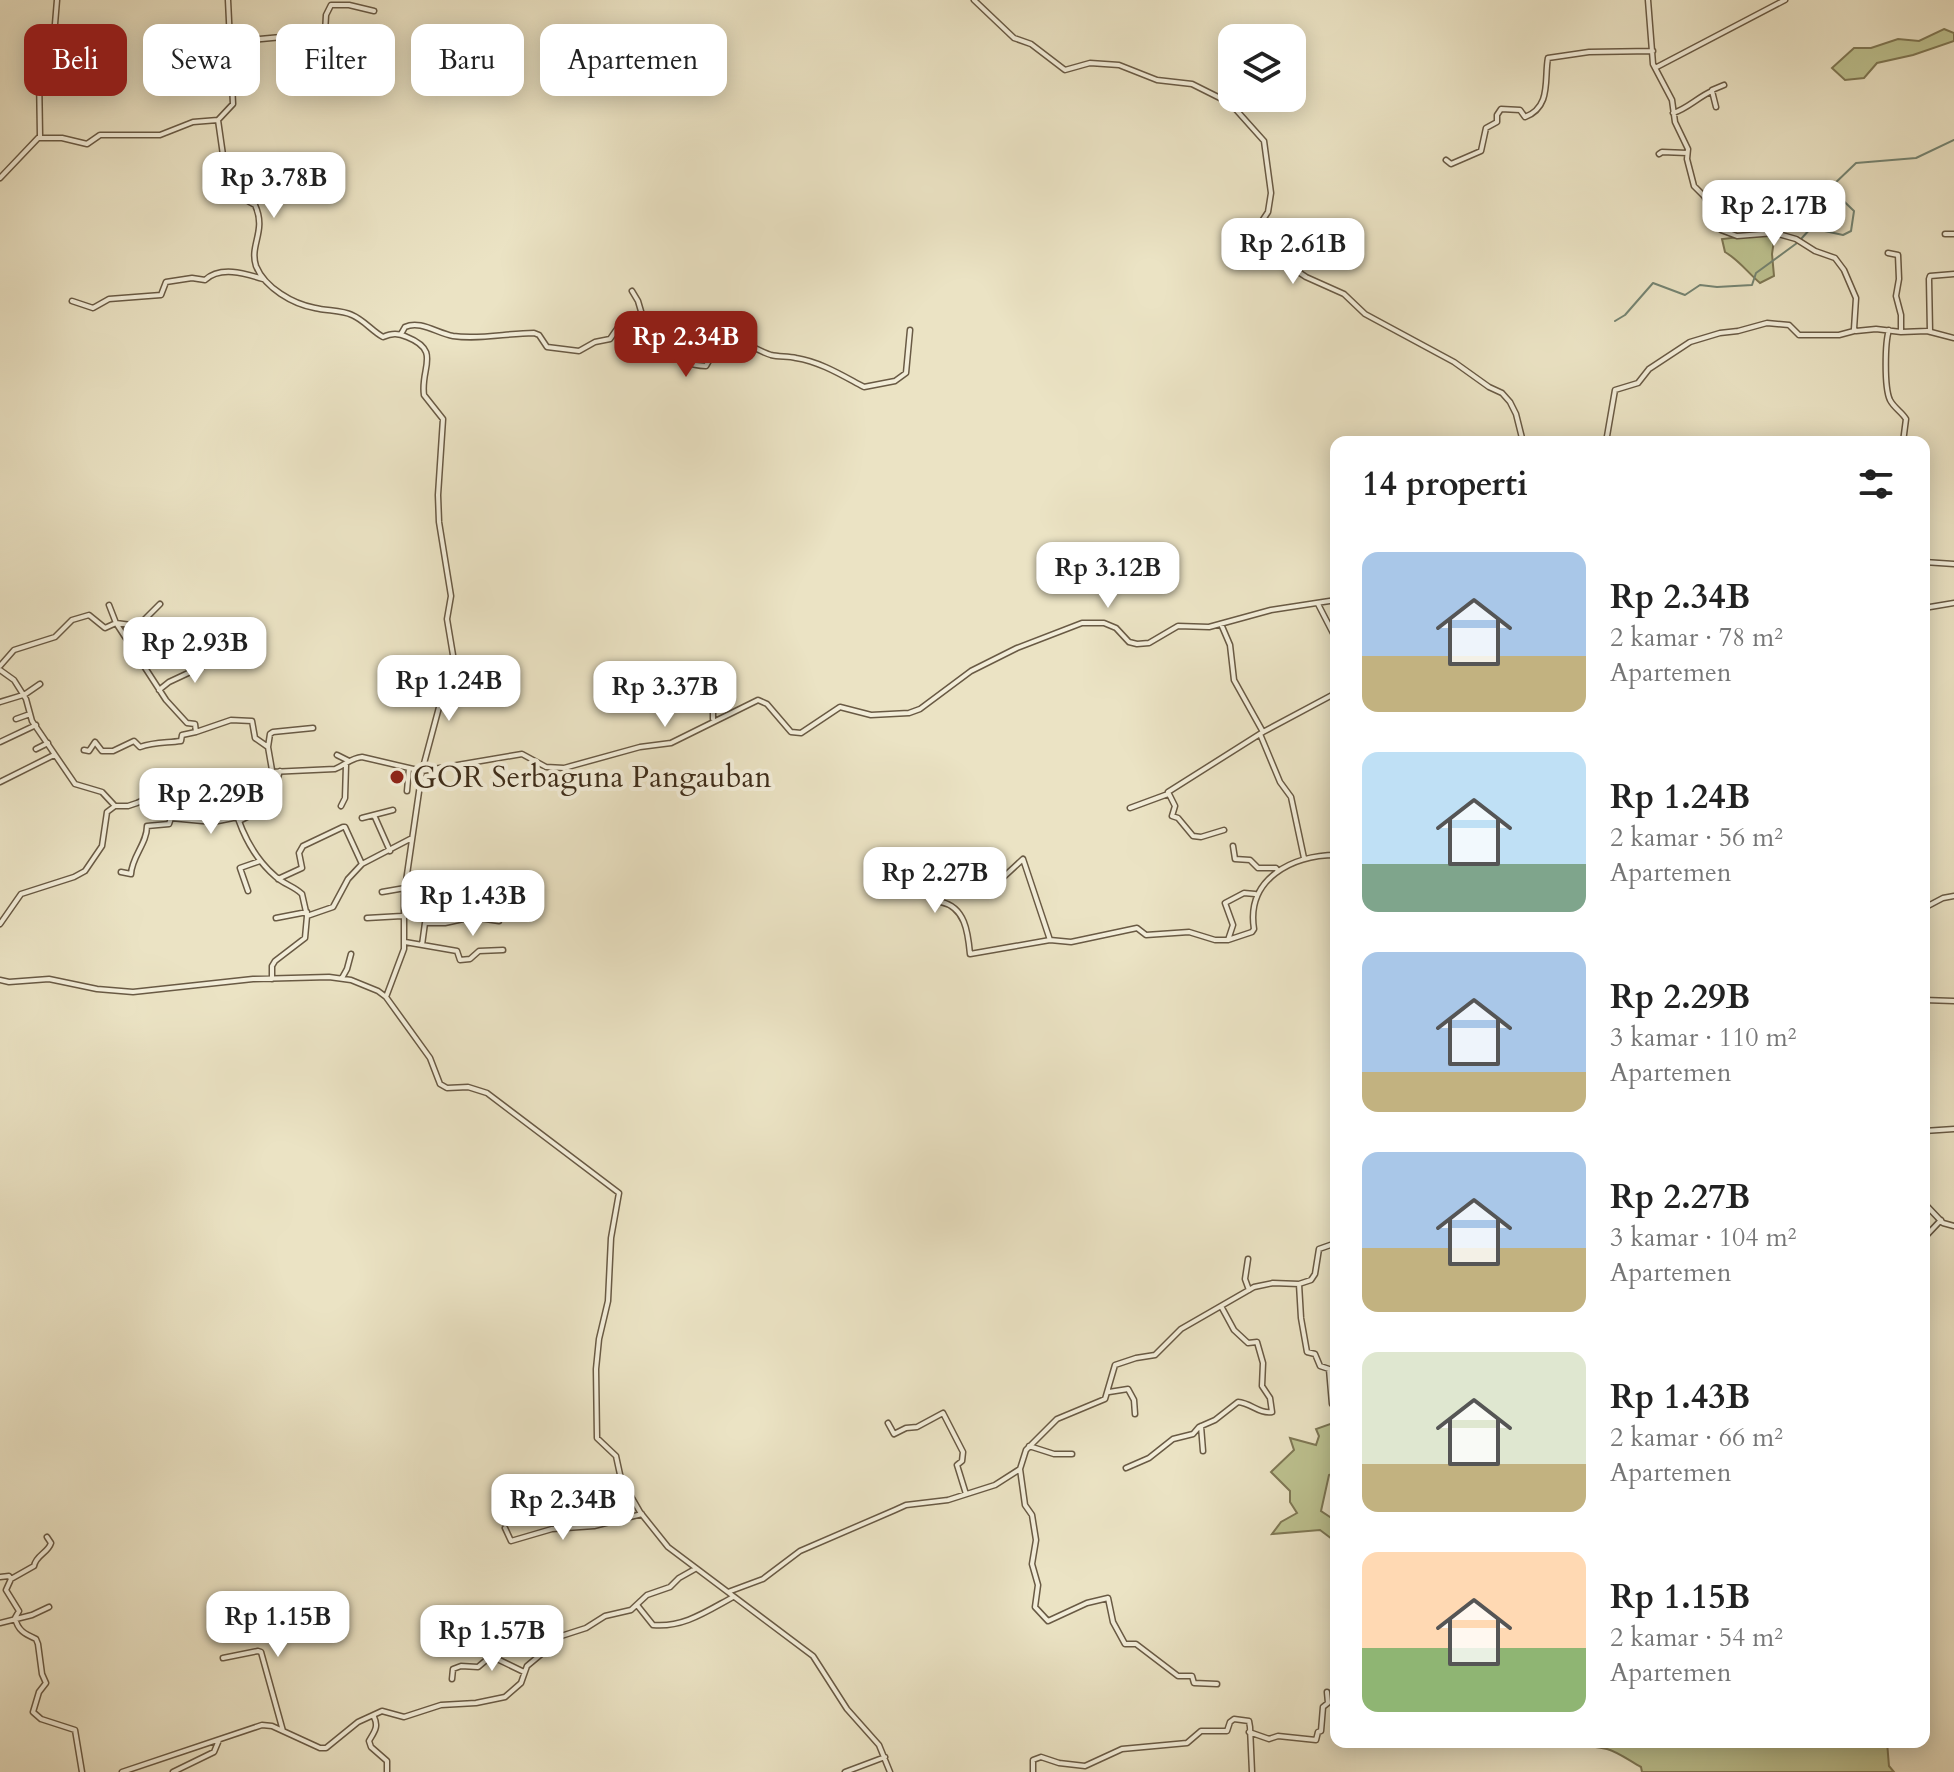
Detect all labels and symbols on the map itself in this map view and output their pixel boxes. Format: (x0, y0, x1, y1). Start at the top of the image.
pin: Rp 3.78B (191, 152, 357, 220)
pin: Rp 2.17B (1691, 180, 1857, 248)
pin: Rp 2.61B (1210, 218, 1376, 286)
pin: Rp 2.34B (603, 311, 769, 379)
pin: Rp 3.12B (1025, 542, 1191, 610)
pin: Rp 2.93B (112, 617, 278, 685)
pin: Rp 1.24B (366, 655, 532, 723)
pin: Rp 3.37B (582, 661, 748, 729)
place label: GOR Serbaguna Pangauban (413, 757, 772, 798)
pin: Rp 2.29B (128, 768, 294, 836)
marker: GOR Serbaguna Pangauban (388, 768, 406, 786)
pin: Rp 2.27B (852, 847, 1018, 915)
pin: Rp 1.43B (390, 870, 556, 938)
pin: Rp 2.34B (480, 1474, 646, 1542)
pin: Rp 1.15B (195, 1591, 361, 1659)
pin: Rp 1.57B (409, 1605, 575, 1673)

